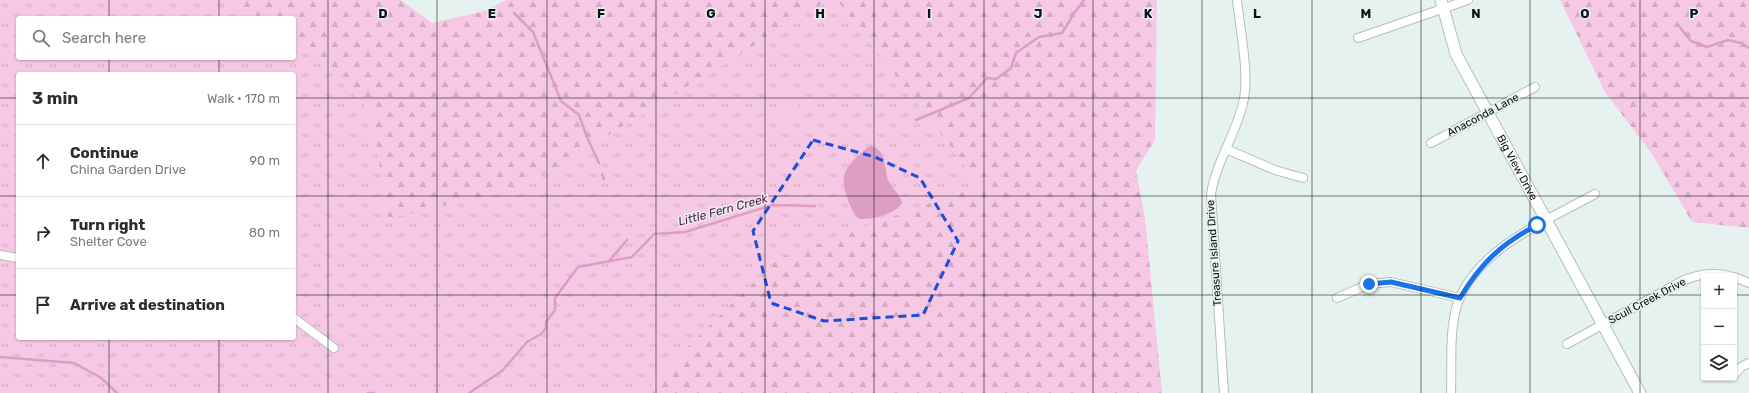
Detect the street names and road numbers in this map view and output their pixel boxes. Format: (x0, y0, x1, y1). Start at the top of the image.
street label: Anaconda Lane (1445, 91, 1521, 139)
street label: Big View Drive (1494, 132, 1541, 202)
street label: Treasure Island Drive (1204, 199, 1224, 307)
street label: Scull Creek Drive (1606, 275, 1688, 327)

